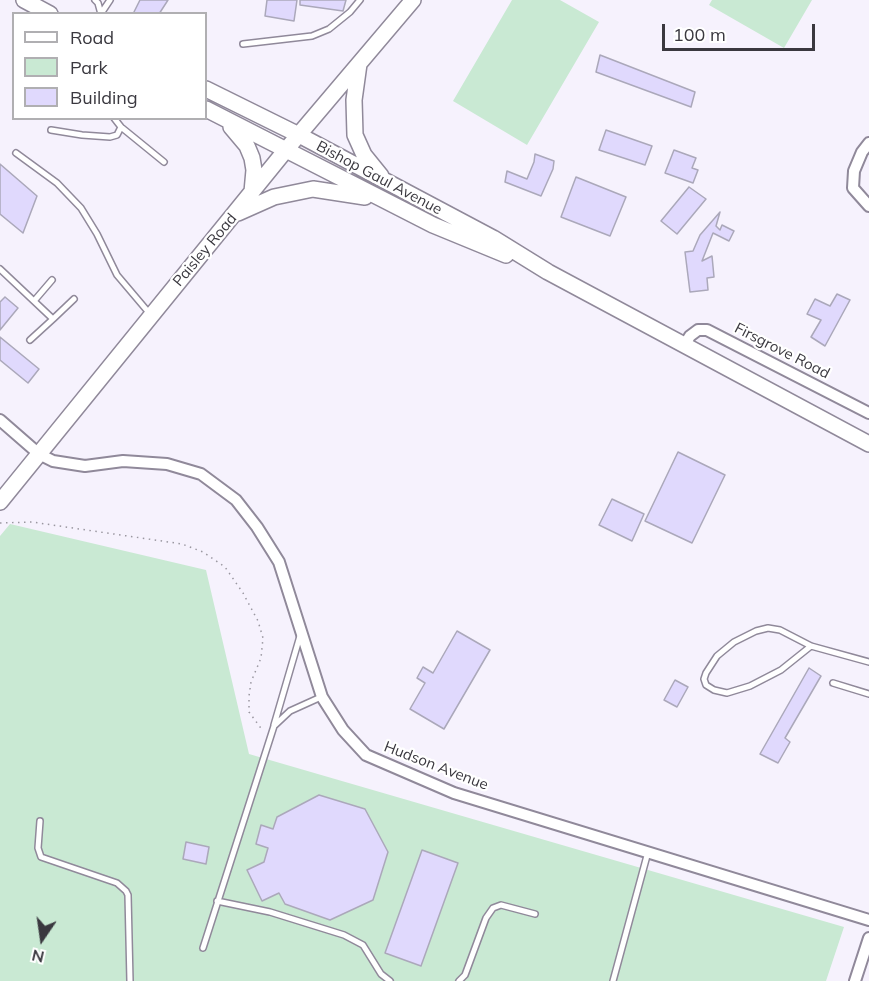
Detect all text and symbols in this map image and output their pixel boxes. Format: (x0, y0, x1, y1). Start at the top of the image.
legend (12, 12, 207, 120)
scale bar (665, 12, 818, 50)
text: 100 m (673, 23, 726, 46)
text: Road (70, 26, 114, 49)
text: Park (70, 56, 108, 79)
text: Building (70, 86, 138, 109)
street label: Bishop Gaul Avenue (313, 137, 445, 219)
street label: Paisley Road (169, 210, 241, 290)
street label: Firsgrove Road (731, 319, 833, 383)
street label: Hudson Avenue (381, 738, 491, 794)
north arrow (12, 909, 72, 969)
text: N (30, 945, 46, 968)

